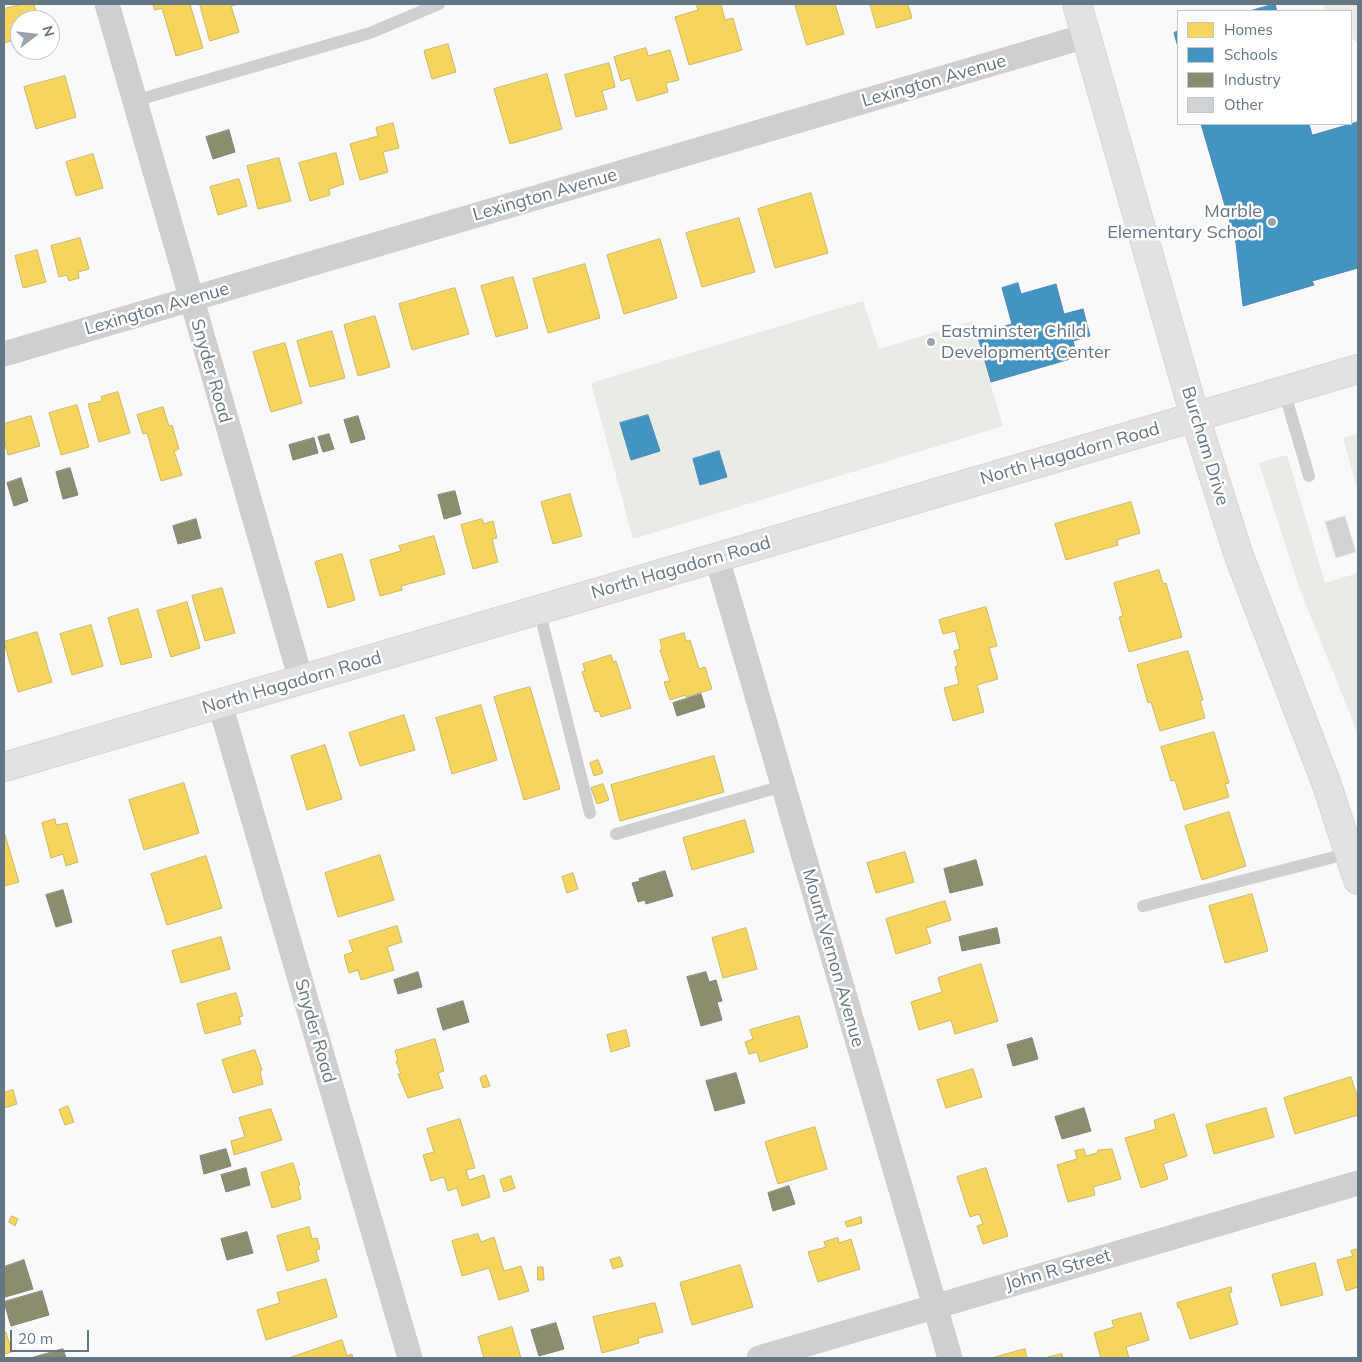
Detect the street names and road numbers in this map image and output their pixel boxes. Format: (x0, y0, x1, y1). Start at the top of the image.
street label: Lexington Avenue (859, 50, 1009, 112)
street label: Lexington Avenue (470, 164, 620, 226)
street label: Lexington Avenue (82, 278, 232, 340)
street label: Snyder Road (186, 317, 236, 425)
street label: Burcham Drive (1177, 384, 1233, 508)
street label: North Hagadorn Road (978, 418, 1162, 490)
street label: North Hagadorn Road (589, 532, 773, 604)
street label: North Hagadorn Road (200, 647, 384, 719)
street label: Mount Vernon Avenue (797, 866, 869, 1050)
street label: Snyder Road (290, 977, 340, 1085)
street label: John R Street (1003, 1245, 1113, 1295)

